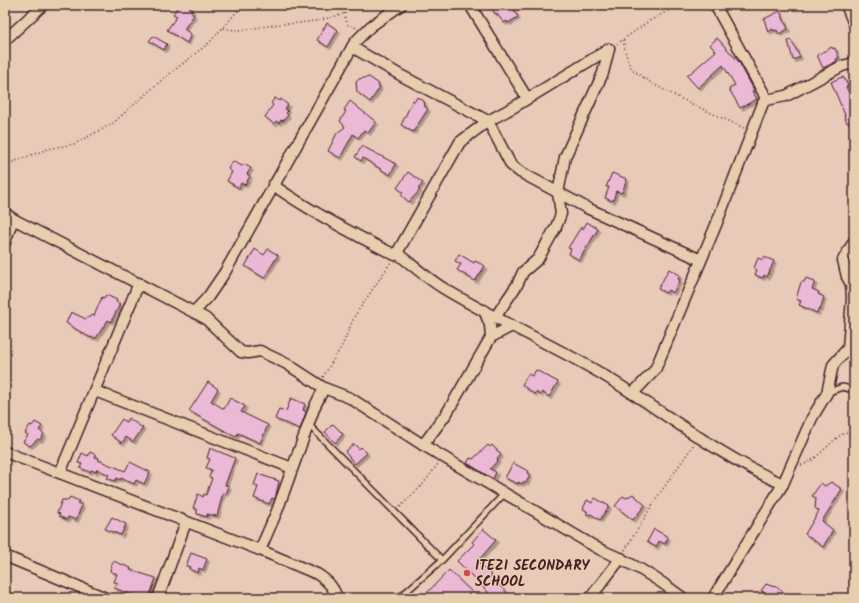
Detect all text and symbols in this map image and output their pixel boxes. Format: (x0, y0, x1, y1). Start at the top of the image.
place label: ITEZI SECONDARY SCHOOL (475, 555, 591, 593)
marker: ITEZI SECONDARY SCHOOL (462, 568, 472, 578)

